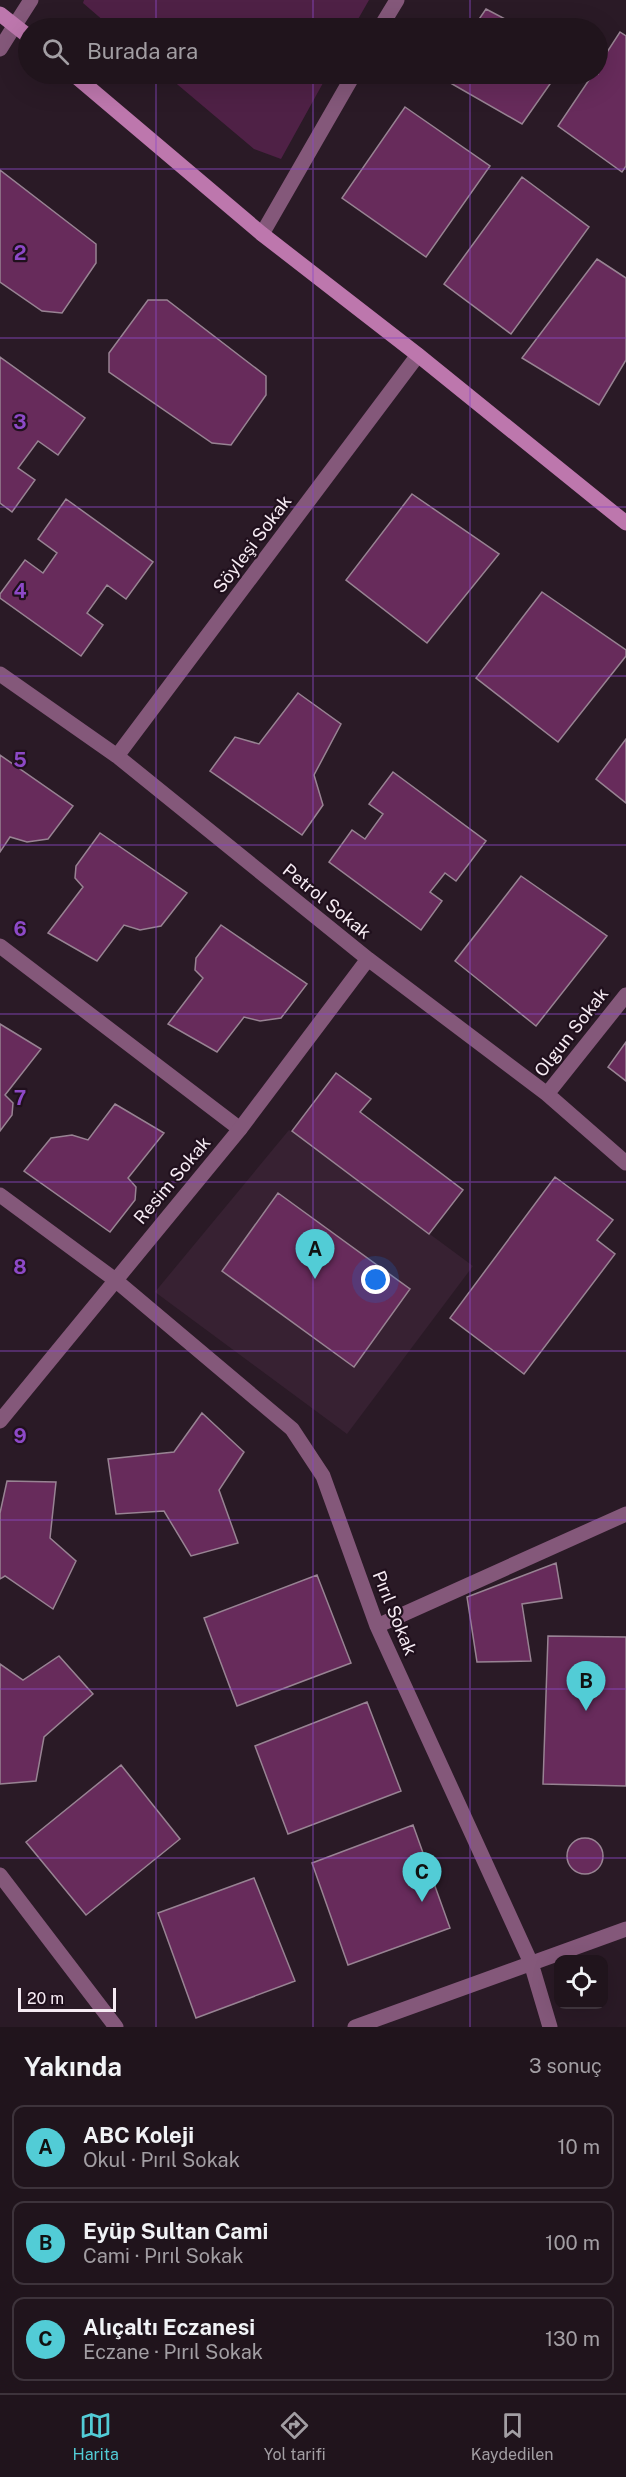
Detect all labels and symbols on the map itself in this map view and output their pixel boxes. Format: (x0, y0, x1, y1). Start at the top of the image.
text: 2 (14, 241, 26, 265)
text: 3 (13, 410, 27, 434)
street label: Söyleşi Sokak (208, 491, 296, 597)
text: 4 (13, 579, 27, 603)
text: 5 (13, 748, 27, 772)
street label: Petrol Sokak (279, 859, 375, 943)
text: 6 (13, 917, 27, 941)
street label: Olgun Sokak (530, 983, 612, 1081)
text: 7 (14, 1086, 26, 1110)
street label: Resim Sokak (129, 1132, 215, 1228)
pin: A (296, 1230, 334, 1279)
text: 8 (13, 1255, 27, 1279)
your location (361, 1265, 390, 1294)
text: 9 (13, 1424, 27, 1448)
street label: Pırıl Sokak (369, 1568, 421, 1658)
pin: B (566, 1662, 606, 1711)
pin: C (402, 1852, 442, 1902)
scale bar (18, 1985, 116, 2012)

